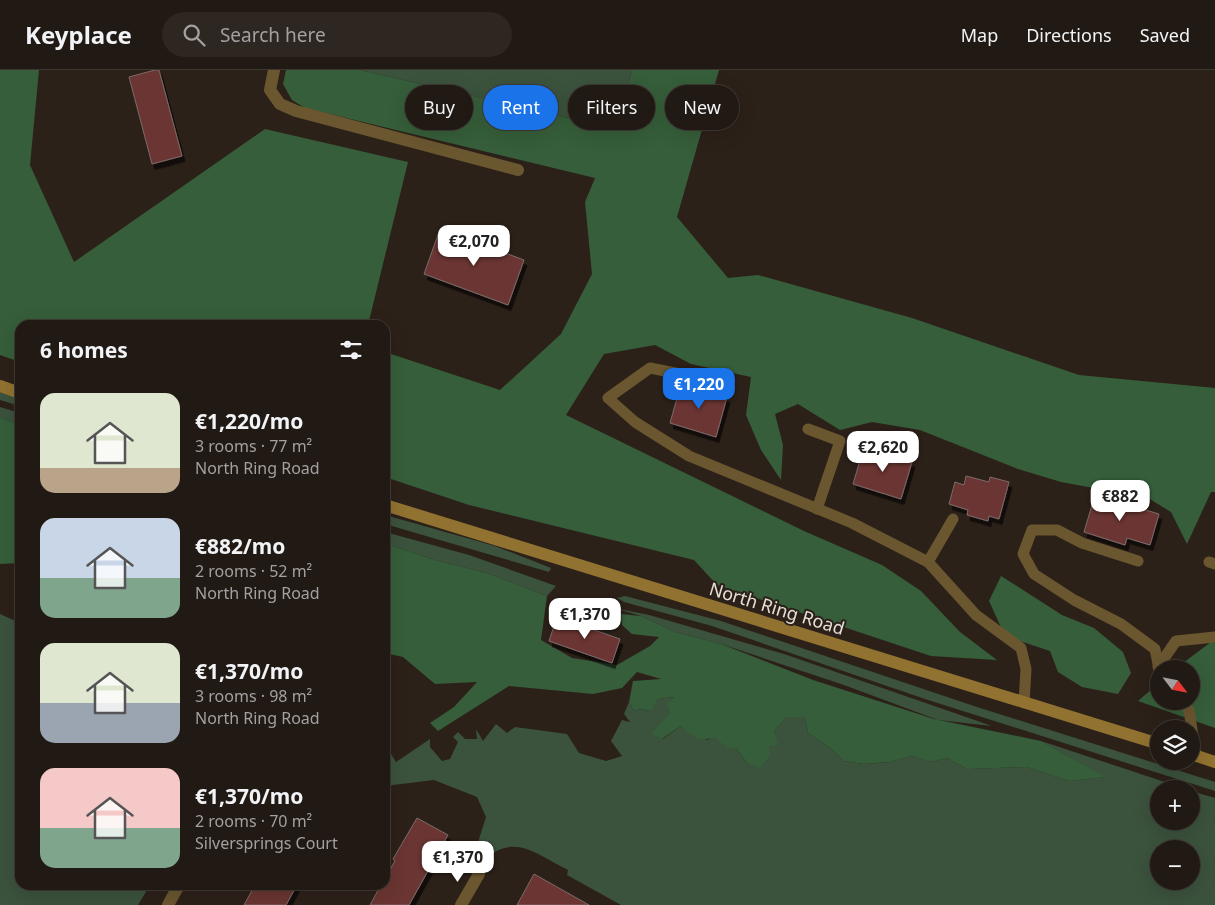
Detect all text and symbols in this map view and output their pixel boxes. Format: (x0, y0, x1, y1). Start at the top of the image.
search box (162, 12, 512, 57)
text: Keyplace (25, 18, 132, 51)
icon: search (180, 21, 208, 49)
text: Search here (220, 22, 326, 48)
text: Map (961, 23, 998, 47)
text: Directions (1026, 23, 1112, 47)
text: Saved (1140, 23, 1190, 47)
chip: Buy (405, 85, 473, 130)
chip: Rent (483, 85, 558, 130)
chip: Filters (568, 85, 655, 130)
chip: New (665, 85, 739, 130)
pin: €2,070 (433, 224, 515, 267)
text: €2,070 (449, 230, 499, 252)
text: 6 homes (40, 336, 128, 364)
icon: filters (337, 336, 365, 364)
pin: €1,220 (658, 368, 740, 410)
text: €1,220 (674, 373, 724, 395)
text: €1,220/mo (195, 407, 303, 435)
icon: home (80, 413, 140, 473)
pin: €2,620 (842, 430, 924, 473)
text: 3 rooms · 77 m² (195, 435, 312, 457)
text: €2,620 (858, 436, 908, 458)
text: North Ring Road (195, 457, 320, 479)
pin: €882 (1090, 480, 1150, 522)
text: €882 (1102, 485, 1138, 507)
text: €882/mo (195, 532, 285, 560)
icon: home (80, 538, 140, 598)
text: 2 rooms · 52 m² (195, 560, 312, 582)
street label: North Ring Road (706, 576, 848, 640)
text: North Ring Road (195, 582, 320, 604)
pin: €1,370 (544, 598, 626, 640)
text: €1,370 (560, 603, 610, 625)
text: €1,370/mo (195, 657, 303, 685)
north arrow (1150, 660, 1200, 710)
map controls (1150, 660, 1200, 890)
icon: home (80, 663, 140, 723)
text: 3 rooms · 98 m² (195, 685, 312, 707)
text: North Ring Road (195, 707, 320, 729)
button: layers (1150, 720, 1200, 770)
button: + (1150, 780, 1200, 830)
text: €1,370/mo (195, 782, 303, 810)
icon: home (80, 788, 140, 848)
text: 2 rooms · 70 m² (195, 810, 312, 832)
text: Silversprings Court (195, 832, 338, 854)
pin: €1,370 (417, 840, 499, 883)
button: − (1150, 840, 1200, 890)
text: €1,370 (433, 846, 483, 868)

